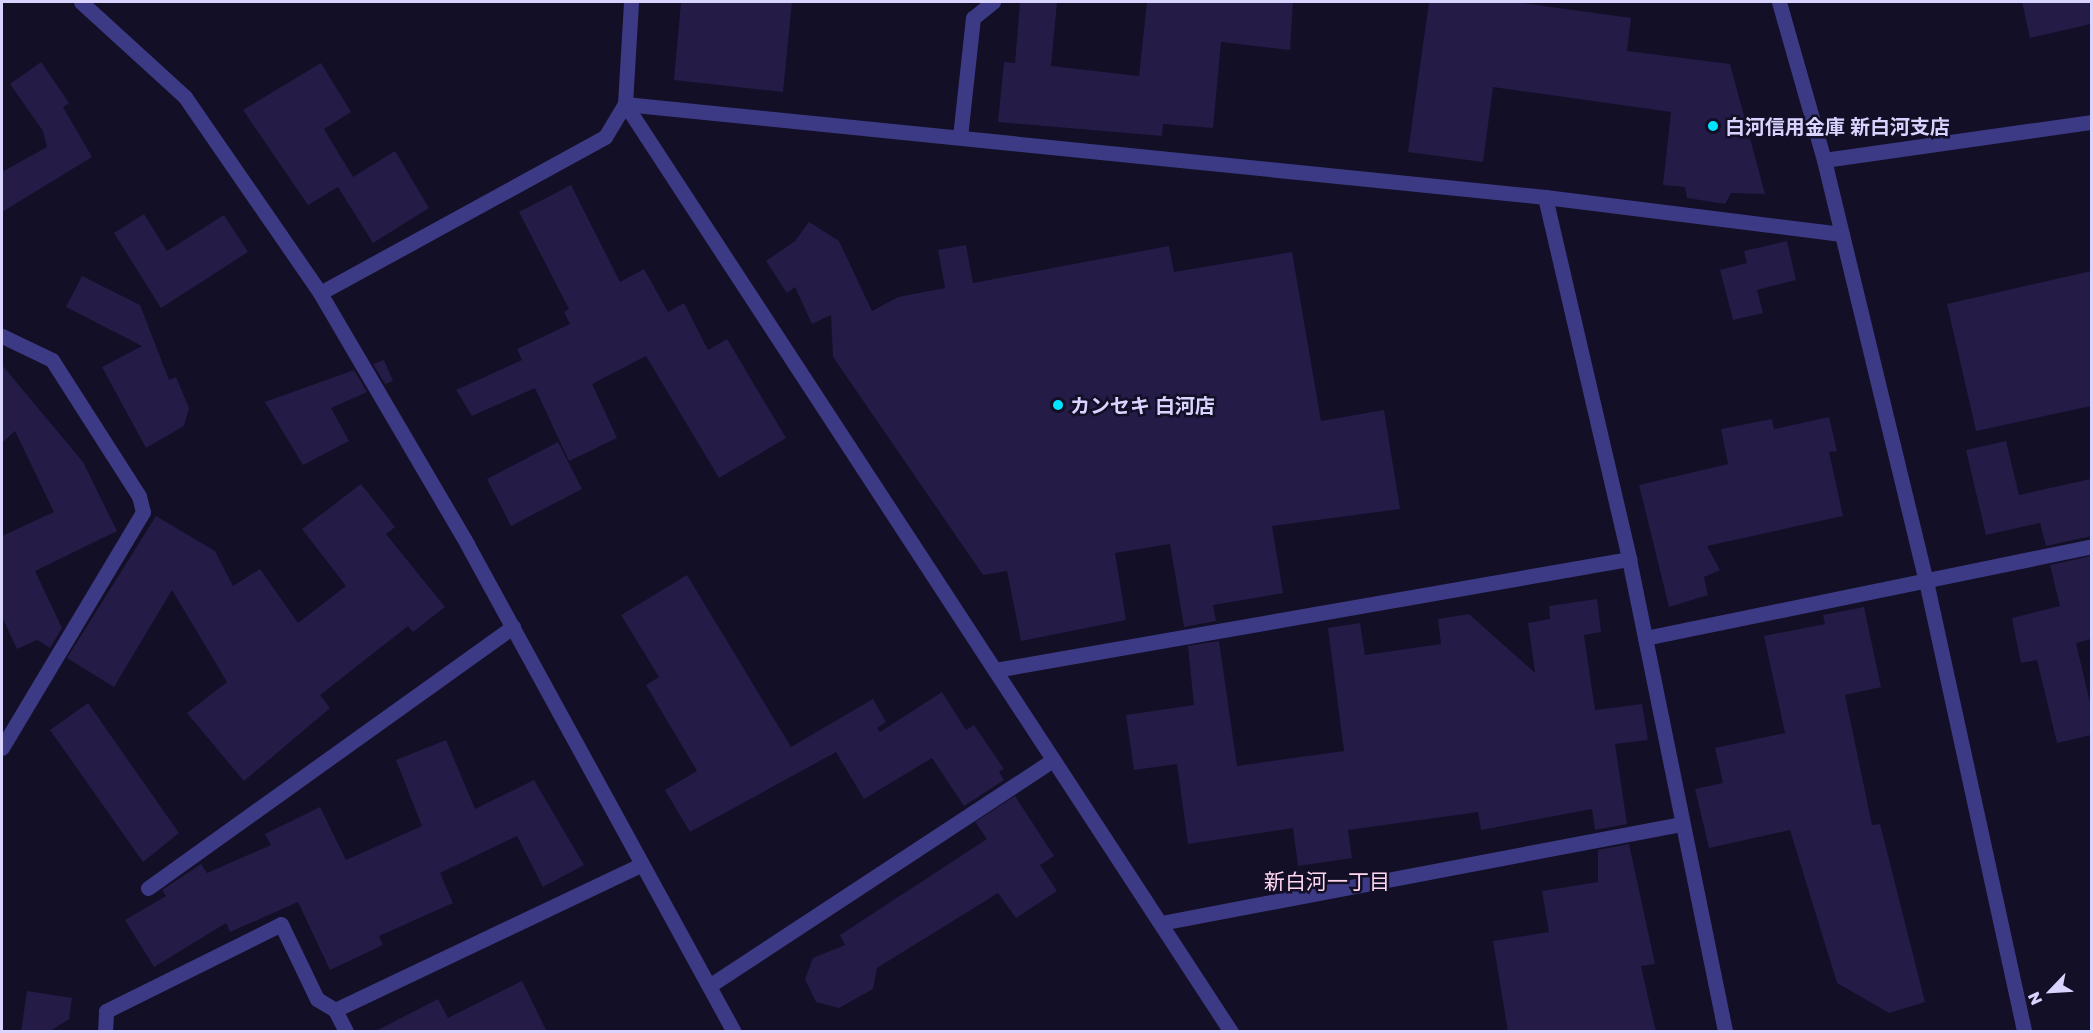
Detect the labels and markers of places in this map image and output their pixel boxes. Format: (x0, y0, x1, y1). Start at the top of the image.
place label: 白河信用金庫 新白河支店 (1725, 114, 1950, 138)
marker: 白河信用金庫 新白河支店 (1706, 119, 1720, 133)
place label: カンセキ 白河店 (1070, 393, 1215, 417)
marker: カンセキ 白河店 (1051, 398, 1065, 412)

